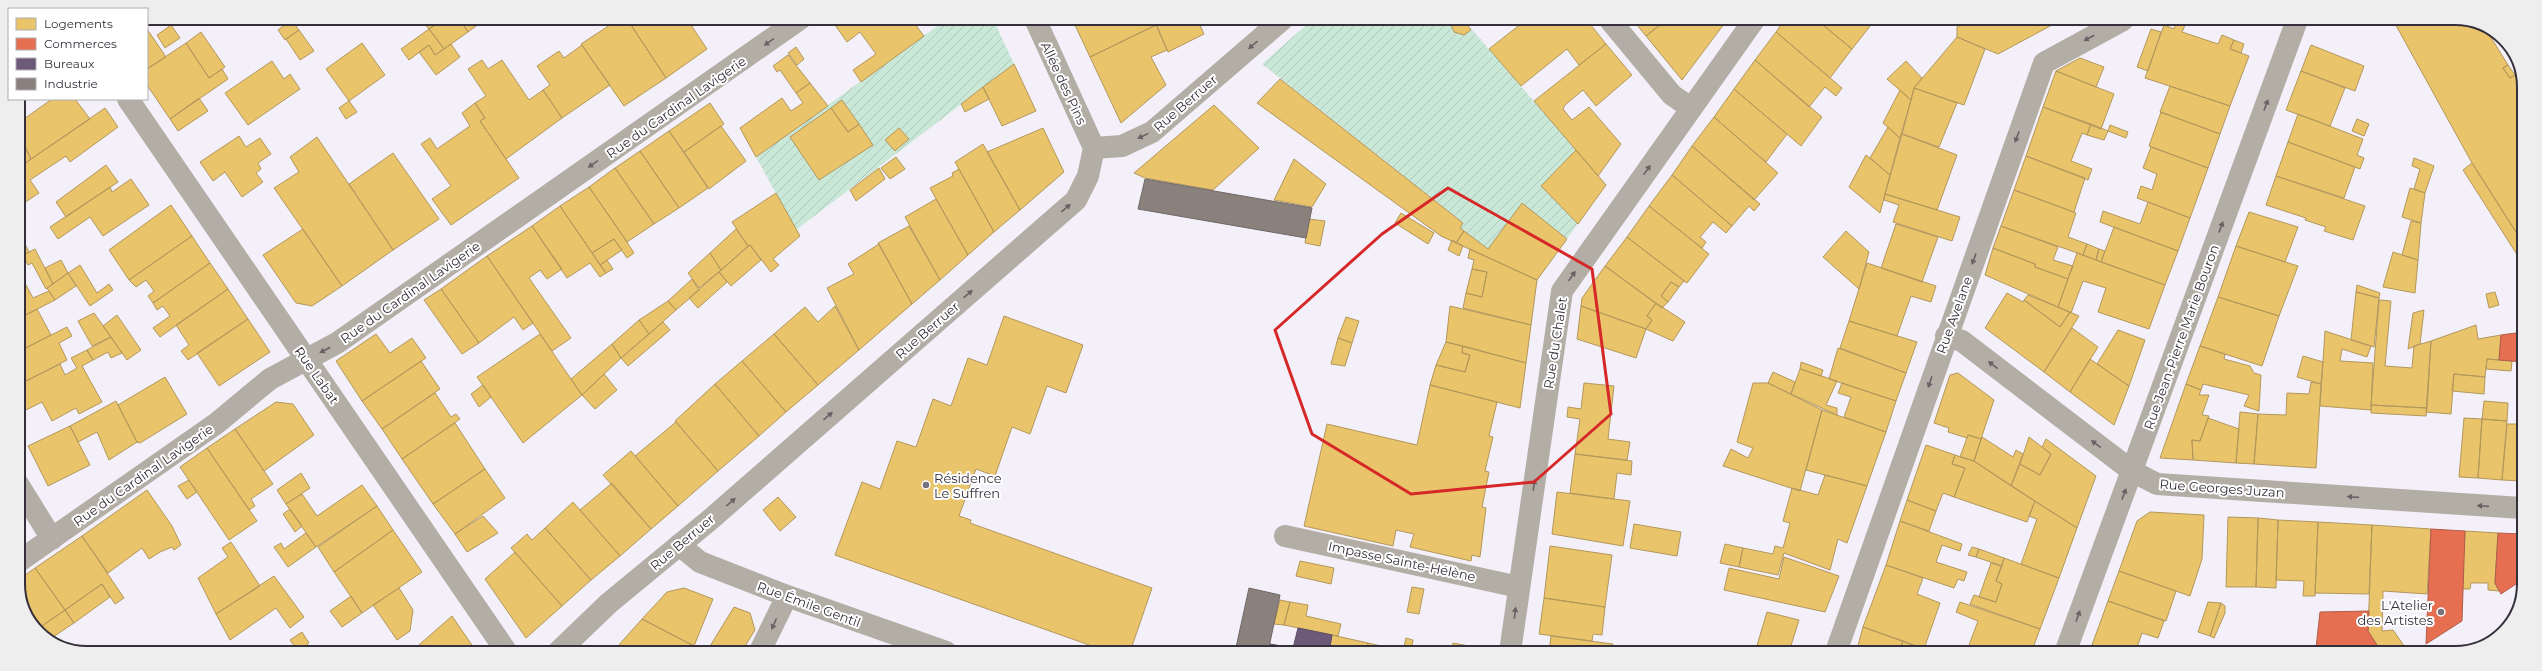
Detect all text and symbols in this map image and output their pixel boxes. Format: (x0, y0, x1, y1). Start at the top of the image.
legend (8, 8, 148, 100)
text: Logements (44, 16, 113, 31)
one-way arrow (2083, 35, 2095, 42)
text: Commerces (44, 36, 117, 51)
one-way arrow (763, 38, 774, 46)
street label: Allée des Pins (1038, 39, 1090, 127)
one-way arrow (1248, 40, 1258, 49)
street label: Rue du Cardinal Lavigerie (603, 53, 749, 161)
text: Bureaux (44, 56, 95, 71)
street label: Rue Berruer (1150, 71, 1220, 135)
text: Industrie (44, 76, 98, 91)
one-way arrow (2263, 99, 2269, 111)
one-way arrow (2014, 131, 2020, 143)
one-way arrow (1137, 133, 1148, 139)
one-way arrow (588, 160, 599, 168)
one-way arrow (1643, 165, 1651, 175)
one-way arrow (1061, 203, 1071, 213)
one-way arrow (2218, 221, 2224, 233)
street label: Rue du Cardinal Lavigerie (337, 238, 483, 346)
street label: Rue Jean-Pierre Marie Bouron (2140, 242, 2222, 432)
one-way arrow (1970, 254, 1976, 266)
one-way arrow (1568, 271, 1576, 281)
street label: Rue Avelane (1933, 274, 1975, 356)
one-way arrow (963, 289, 974, 298)
street label: Rue du Chalet (1540, 296, 1570, 390)
street label: Rue Berruer (892, 298, 962, 362)
street label: Rue Labat (291, 343, 343, 407)
one-way arrow (319, 346, 331, 353)
one-way arrow (1988, 360, 1999, 369)
one-way arrow (1927, 376, 1933, 388)
one-way arrow (823, 412, 834, 421)
street label: Rue du Cardinal Lavigerie (70, 421, 216, 529)
one-way arrow (2091, 439, 2102, 448)
place label: Résidence Le Suffren (934, 470, 1002, 501)
street label: Rue Georges Juzan (2159, 476, 2285, 500)
one-way arrow (1531, 479, 1537, 491)
marker: Résidence Le Suffren (921, 480, 931, 490)
one-way arrow (2121, 488, 2127, 500)
one-way arrow (2347, 494, 2359, 501)
one-way arrow (725, 497, 736, 506)
one-way arrow (2477, 502, 2489, 509)
street label: Rue Berruer (647, 510, 717, 574)
street label: Impasse Sainte-Hélène (1327, 538, 1477, 584)
street label: Rue Émile Gentil (755, 578, 863, 630)
place label: L'Atelier des Artistes (2358, 597, 2433, 628)
one-way arrow (1512, 607, 1518, 619)
marker: L'Atelier des Artistes (2436, 607, 2446, 617)
one-way arrow (2076, 610, 2082, 622)
one-way arrow (771, 619, 777, 630)

